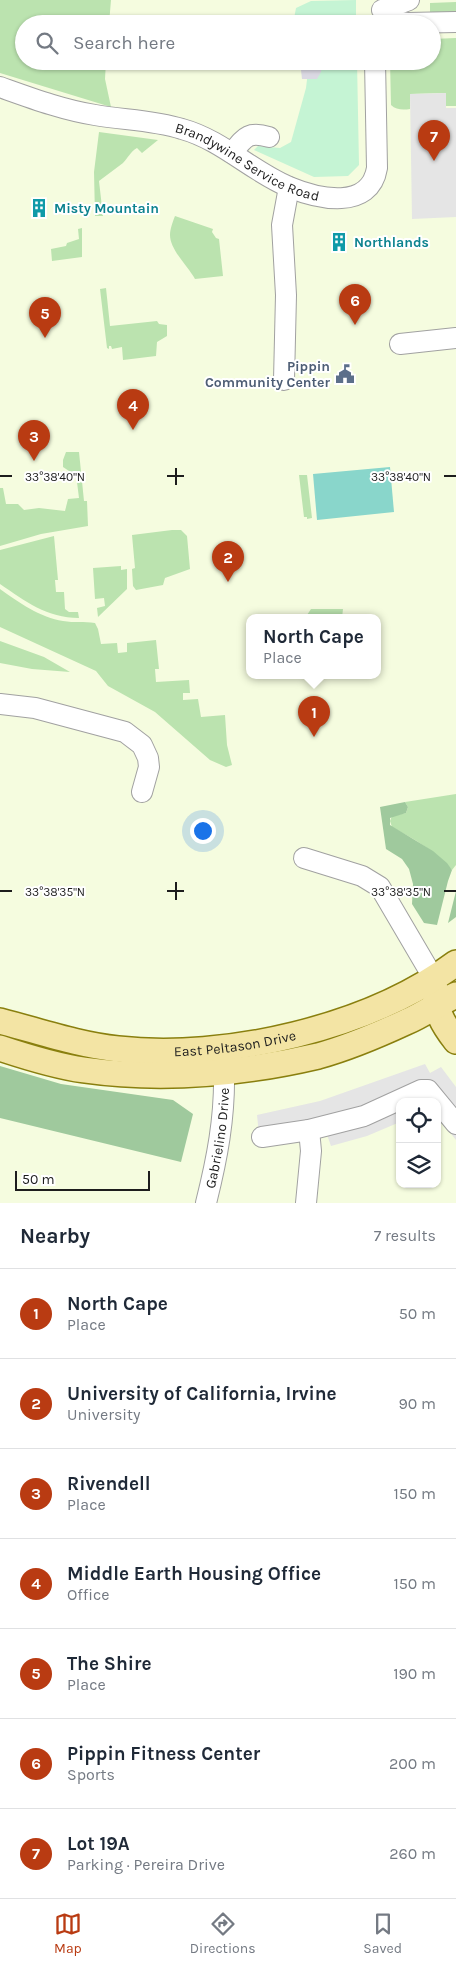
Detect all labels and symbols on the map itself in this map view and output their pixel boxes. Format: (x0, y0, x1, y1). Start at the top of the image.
street label: Brandywine Service Road (173, 119, 321, 205)
pin: 7 (418, 120, 450, 161)
building icon: Misty Mountain (28, 197, 50, 219)
place label: Misty Mountain (54, 200, 159, 217)
building icon: Northlands (328, 231, 350, 253)
place label: Northlands (354, 234, 429, 251)
pin: 6 (339, 284, 371, 325)
pin: 5 (29, 297, 61, 338)
place label: Pippin Community Center (205, 358, 330, 391)
public building icon: Pippin Community Center (334, 363, 356, 385)
pin: 4 (117, 389, 149, 430)
pin: 3 (18, 420, 50, 461)
text: 33°38'40"N (25, 470, 85, 484)
text: 33°38'40"N (371, 470, 431, 484)
pin: 2 (212, 541, 244, 582)
pin: 1 (298, 696, 330, 737)
your location (190, 818, 216, 844)
text: 33°38'35"N (25, 885, 85, 899)
text: 33°38'35"N (371, 885, 431, 899)
street label: East Peltason Drive (174, 1027, 298, 1060)
street label: Gabrielino Drive (202, 1087, 233, 1190)
scale bar (15, 1168, 150, 1191)

